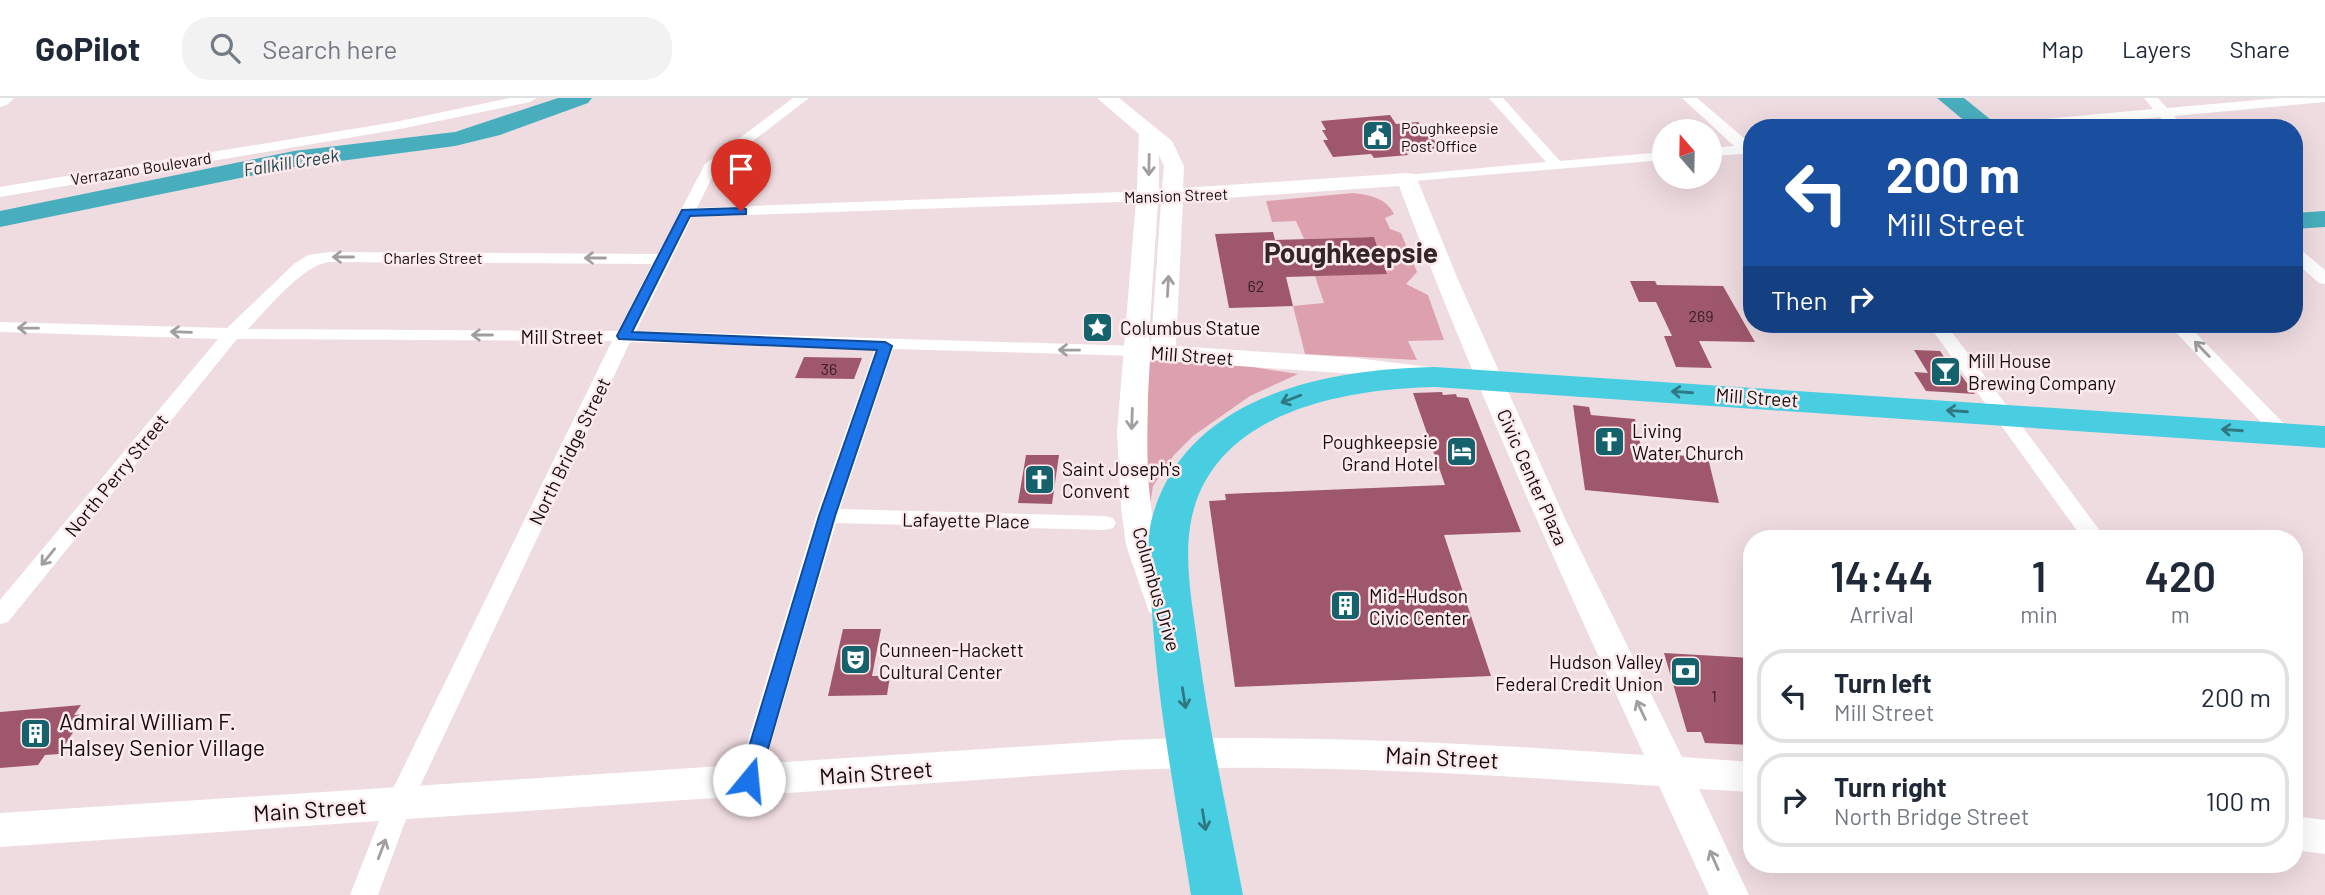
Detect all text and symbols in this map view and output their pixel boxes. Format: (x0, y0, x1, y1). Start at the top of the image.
search box (182, 17, 672, 80)
text: GoPilot (35, 28, 140, 68)
icon: search (206, 29, 244, 67)
text: Search here (262, 33, 397, 64)
text: Map (2041, 34, 2084, 63)
text: Layers (2122, 34, 2191, 63)
text: Share (2229, 34, 2290, 63)
place label: Poughkeepsie Post Office (1401, 118, 1499, 155)
public building icon: Poughkeepsie Post Office (1361, 119, 1395, 153)
north arrow (1652, 119, 1722, 189)
map controls (1652, 119, 1722, 189)
pin (711, 139, 771, 211)
water label: Fallkill Creek (242, 144, 340, 180)
text: 200 m (1886, 144, 2020, 203)
icon: left (1771, 147, 1862, 238)
street label: Verrazano Boulevard (69, 148, 213, 188)
icon: arrive (722, 150, 760, 188)
one-way arrow (1142, 153, 1156, 176)
street label: Mansion Street (1124, 184, 1228, 206)
text: Mill Street (1886, 204, 2026, 242)
district label: Poughkeepsie (1264, 235, 1438, 269)
street label: Charles Street (384, 248, 482, 267)
one-way arrow (332, 250, 355, 264)
one-way arrow (584, 252, 607, 265)
one-way arrow (1161, 275, 1174, 298)
house number: 62 (1248, 276, 1264, 295)
icon: right (1842, 280, 1880, 318)
text: Then (1771, 284, 1828, 315)
house number: 269 (1688, 306, 1714, 325)
place icon: Columbus Statue (1080, 310, 1114, 344)
place label: Columbus Statue (1120, 316, 1261, 339)
one-way arrow (17, 321, 40, 335)
street label: Mill Street (521, 325, 603, 348)
one-way arrow (170, 326, 193, 339)
one-way arrow (471, 329, 494, 342)
street label: Mill Street (1150, 341, 1234, 369)
one-way arrow (2193, 341, 2210, 358)
one-way arrow (1058, 343, 1081, 357)
place label: Mill House Brewing Company (1968, 349, 2116, 394)
bar icon: Mill House Brewing Company (1928, 354, 1962, 388)
house number: 36 (821, 359, 837, 378)
street label: North Bridge Street (523, 373, 615, 529)
street label: Mill Street (1715, 383, 1799, 411)
one-way arrow (1670, 386, 1693, 399)
one-way arrow (1280, 393, 1302, 406)
one-way arrow (1946, 404, 1968, 417)
street label: Civic Center Plaza (1493, 405, 1573, 549)
one-way arrow (1125, 408, 1138, 431)
street label: North Perry Street (59, 409, 173, 541)
place label: Living Water Church (1632, 419, 1744, 464)
one-way arrow (2222, 423, 2244, 436)
church icon: Living Water Church (1592, 424, 1626, 458)
place label: Poughkeepsie Grand Hotel (1322, 430, 1438, 475)
hotel icon: Poughkeepsie Grand Hotel (1444, 435, 1478, 469)
place label: Saint Joseph's Convent (1062, 457, 1180, 502)
church icon: Saint Joseph's Convent (1022, 462, 1056, 496)
street label: Lafayette Place (902, 507, 1030, 533)
street label: Columbus Drive (1128, 524, 1186, 654)
one-way arrow (41, 548, 57, 566)
text: 14:44 (1830, 550, 1933, 600)
text: 1 (2032, 550, 2046, 600)
text: 420 (2144, 550, 2216, 600)
place label: Mid-Hudson Civic Center (1369, 584, 1469, 629)
building icon: Mid-Hudson Civic Center (1329, 589, 1363, 623)
text: Arrival (1849, 600, 1914, 628)
text: min (2020, 600, 2058, 628)
text: m (2171, 600, 2190, 628)
place label: Cunneen-Hackett Cultural Center (879, 638, 1024, 683)
theatre icon: Cunneen-Hackett Cultural Center (839, 643, 873, 677)
place label: Hudson Valley Federal Credit Union (1495, 650, 1663, 695)
bank icon: Hudson Valley Federal Credit Union (1669, 655, 1703, 689)
text: Turn left (1834, 667, 1932, 698)
icon: left (1775, 677, 1813, 715)
text: 200 m (2201, 681, 2271, 712)
one-way arrow (1178, 686, 1191, 709)
house number: 1 (1711, 686, 1717, 705)
text: Mill Street (1834, 698, 1934, 726)
one-way arrow (1634, 700, 1647, 721)
place label: Admiral William F. Halsey Senior Village (59, 707, 265, 761)
building icon: Admiral William F. Halsey Senior Village (19, 717, 53, 751)
street label: Main Street (1384, 740, 1500, 774)
position arrow (712, 743, 786, 817)
street label: Main Street (818, 754, 934, 790)
text: Turn right (1834, 771, 1947, 802)
icon: right (1775, 781, 1813, 819)
text: 100 m (2206, 785, 2271, 816)
street label: Main Street (252, 791, 368, 827)
text: North Bridge Street (1834, 802, 2029, 830)
one-way arrow (1198, 808, 1211, 831)
one-way arrow (376, 839, 389, 861)
one-way arrow (1707, 850, 1720, 872)

